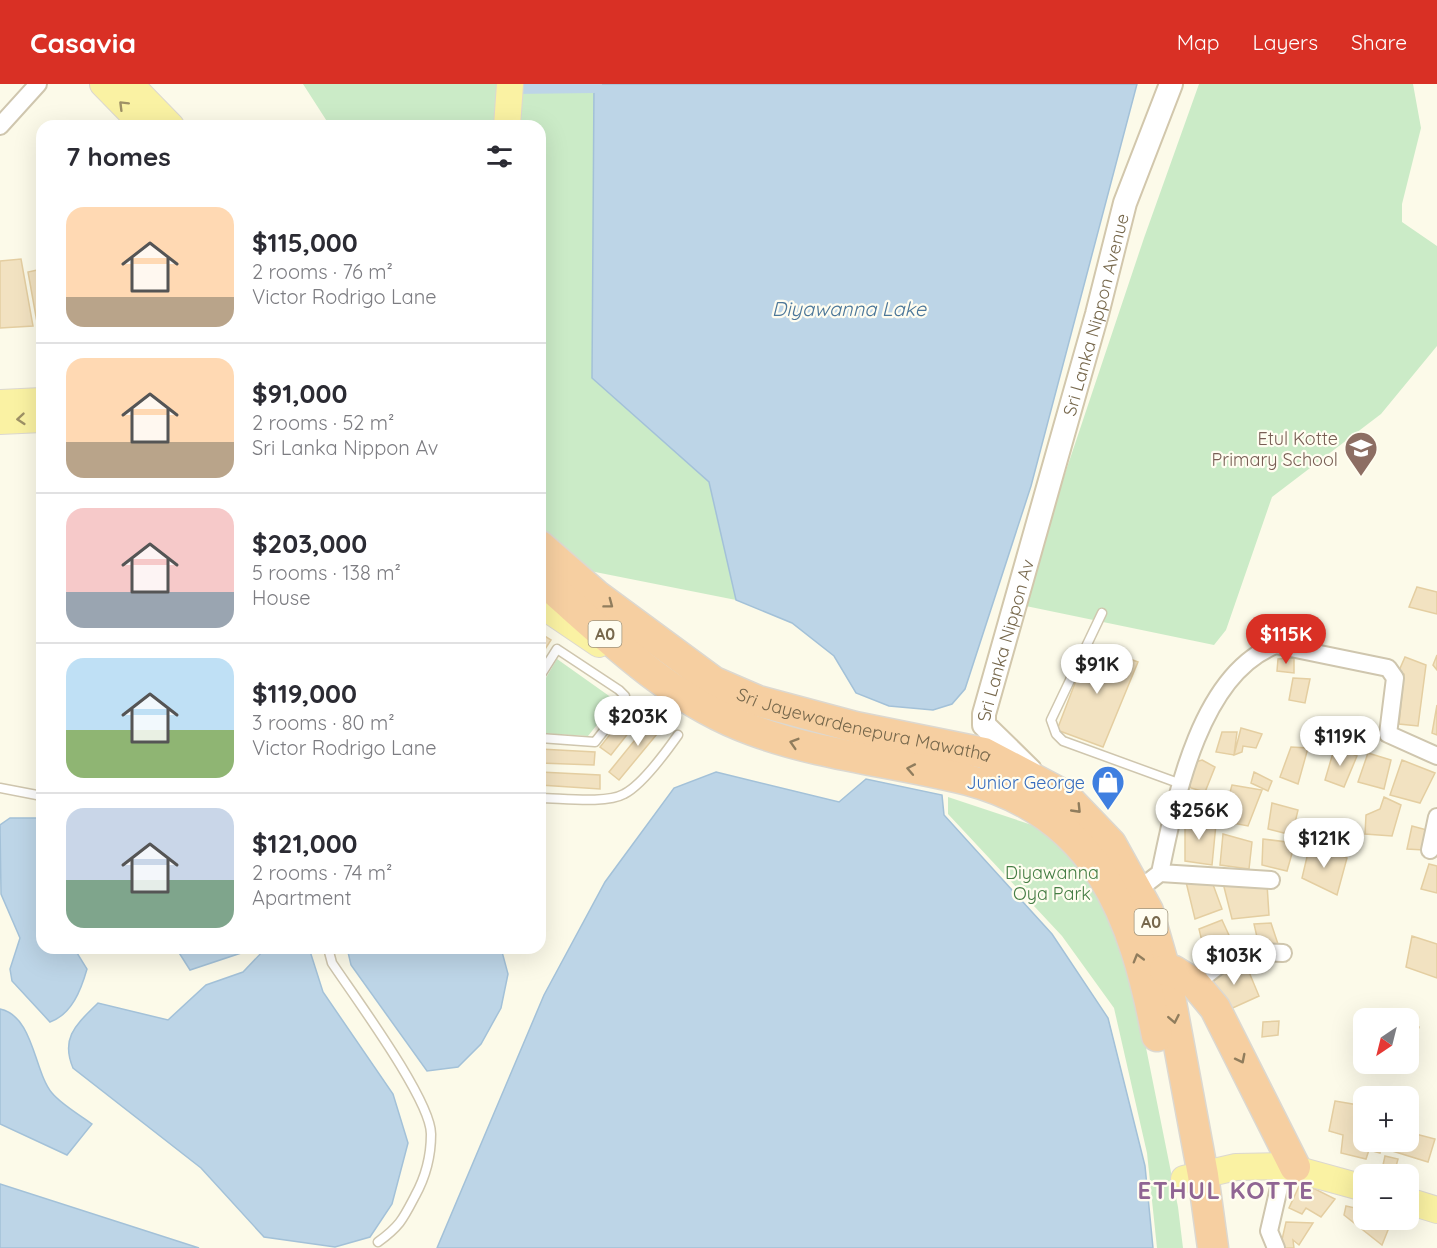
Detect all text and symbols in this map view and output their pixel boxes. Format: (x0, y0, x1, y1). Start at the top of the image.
text: Casavia (30, 25, 136, 60)
text: Map (1177, 29, 1220, 55)
text: Layers (1253, 29, 1318, 55)
text: Share (1351, 29, 1407, 55)
one-way arrow (120, 101, 130, 112)
text: 7 homes (66, 140, 171, 173)
icon: filters (483, 140, 516, 173)
street label: Sri Lanka Nippon Avenue (1057, 211, 1133, 419)
text: $115,000 (252, 226, 358, 259)
icon: home (114, 231, 186, 303)
text: 2 rooms · 76 m² (252, 259, 393, 284)
text: Victor Rodrigo Lane (252, 284, 437, 309)
water label: Diyawanna Lake (772, 296, 927, 321)
text: $91,000 (252, 377, 347, 410)
icon: home (114, 382, 186, 454)
text: 2 rooms · 52 m² (252, 410, 394, 435)
one-way arrow (16, 412, 26, 425)
place label: Etul Kotte Primary School (1212, 427, 1338, 471)
school or university icon: Etul Kotte Primary School (1343, 430, 1379, 477)
text: Sri Lanka Nippon Av (252, 435, 438, 460)
text: $203,000 (252, 527, 367, 560)
icon: home (114, 532, 186, 604)
street label: Sri Lanka Nippon Av (973, 556, 1039, 721)
text: 5 rooms · 138 m² (252, 560, 401, 585)
text: House (252, 585, 311, 610)
one-way arrow (603, 597, 614, 608)
pin: $115K (1244, 614, 1328, 665)
road number: A0 (588, 621, 622, 647)
text: $115K (1260, 621, 1312, 646)
pin: $91K (1061, 644, 1133, 695)
text: $91K (1075, 651, 1119, 676)
text: $119,000 (252, 677, 357, 710)
icon: home (114, 682, 186, 754)
street label: Sri Jayewardenepura Mawatha (734, 682, 996, 767)
pin: $203K (596, 696, 680, 747)
text: $203K (608, 703, 668, 728)
text: 3 rooms · 80 m² (252, 710, 395, 735)
pin: $119K (1298, 716, 1382, 767)
text: $119K (1314, 723, 1366, 748)
text: Victor Rodrigo Lane (252, 735, 437, 760)
one-way arrow (789, 738, 800, 750)
one-way arrow (906, 763, 916, 776)
shop icon: Junior George (1090, 764, 1126, 811)
place label: Junior George (966, 771, 1085, 794)
pin: $256K (1157, 790, 1241, 841)
text: $256K (1170, 797, 1229, 822)
one-way arrow (1070, 802, 1081, 812)
pin: $121K (1282, 818, 1366, 869)
text: $121K (1298, 825, 1350, 850)
text: $121,000 (252, 827, 358, 860)
icon: home (114, 832, 186, 904)
text: 2 rooms · 74 m² (252, 860, 392, 885)
park label: Diyawanna Oya Park (1005, 861, 1099, 905)
text: Apartment (252, 885, 352, 910)
road number: A0 (1134, 909, 1168, 935)
pin: $103K (1192, 935, 1276, 986)
text: $103K (1206, 942, 1262, 967)
one-way arrow (1133, 953, 1145, 963)
north arrow (1353, 1008, 1419, 1074)
map controls (1353, 1008, 1419, 1230)
one-way arrow (1167, 1014, 1180, 1024)
one-way arrow (1233, 1052, 1245, 1063)
button: + (1353, 1086, 1419, 1152)
button: − (1353, 1164, 1419, 1230)
district label: ETHUL KOTTE (1138, 1175, 1314, 1205)

